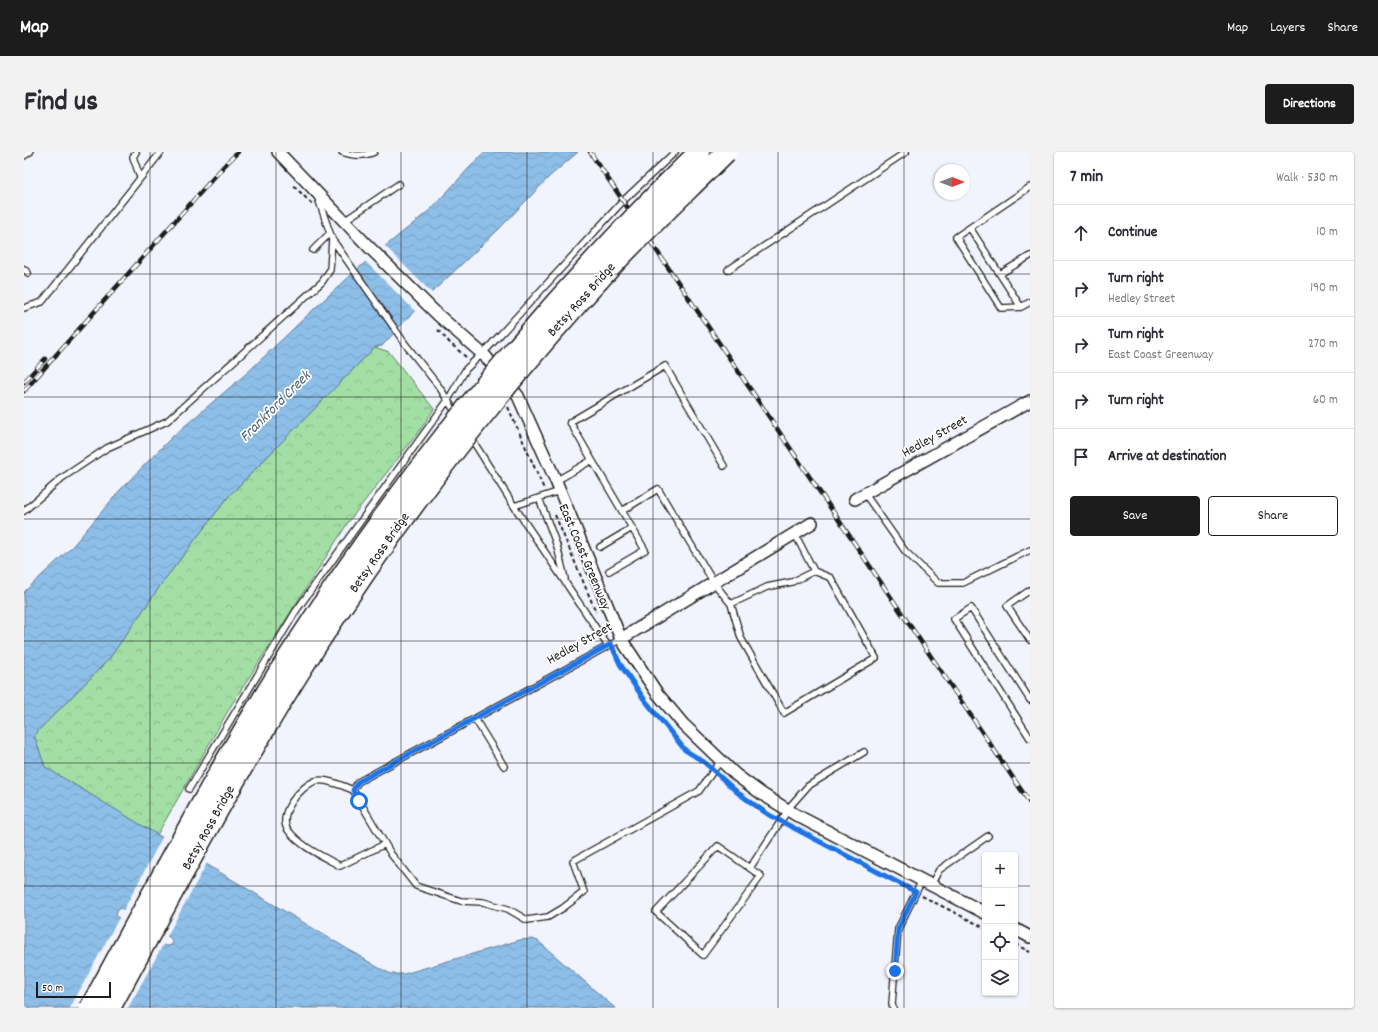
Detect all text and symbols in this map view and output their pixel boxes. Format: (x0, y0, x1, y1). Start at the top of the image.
text: Map (20, 15, 49, 42)
text: Map (1227, 18, 1248, 38)
text: Layers (1270, 18, 1305, 38)
text: Share (1327, 18, 1358, 38)
text: Find us (24, 84, 98, 124)
button: Directions (1265, 84, 1354, 124)
north arrow (934, 164, 970, 200)
text: 7 min (1070, 166, 1103, 190)
text: Walk · 530 m (1276, 169, 1338, 188)
icon: ahead (1070, 222, 1092, 244)
text: Continue (1108, 222, 1157, 244)
text: 10 m (1316, 223, 1338, 242)
street label: Betsy Ross Bridge (543, 258, 621, 342)
text: Turn right (1108, 268, 1164, 290)
icon: right (1070, 278, 1092, 300)
text: 190 m (1310, 279, 1338, 298)
text: Hedley Street (1108, 290, 1175, 309)
text: Turn right (1108, 324, 1164, 346)
icon: right (1070, 334, 1092, 356)
text: 270 m (1308, 335, 1338, 354)
text: East Coast Greenway (1108, 346, 1213, 365)
water label: Frankford Creek (235, 365, 318, 448)
icon: right (1070, 390, 1092, 412)
text: Turn right (1108, 390, 1164, 412)
text: 60 m (1313, 391, 1338, 410)
street label: Hedley Street (899, 411, 971, 463)
icon: arrive (1070, 446, 1092, 468)
text: Arrive at destination (1108, 446, 1226, 468)
button: Save (1070, 496, 1200, 536)
button: Share (1208, 496, 1338, 536)
street label: East Coast Greenway (553, 501, 615, 613)
street label: Betsy Ross Bridge (345, 509, 415, 597)
street label: Hedley Street (544, 618, 616, 670)
street label: Betsy Ross Bridge (177, 782, 241, 874)
route start (350, 792, 368, 810)
map controls (982, 852, 1018, 996)
button: + (982, 852, 1018, 888)
button: − (982, 888, 1018, 924)
button: locate (982, 924, 1018, 960)
button: layers (982, 960, 1018, 996)
route end (886, 962, 904, 980)
scale bar (36, 980, 111, 999)
text: 50 m (42, 981, 63, 997)

